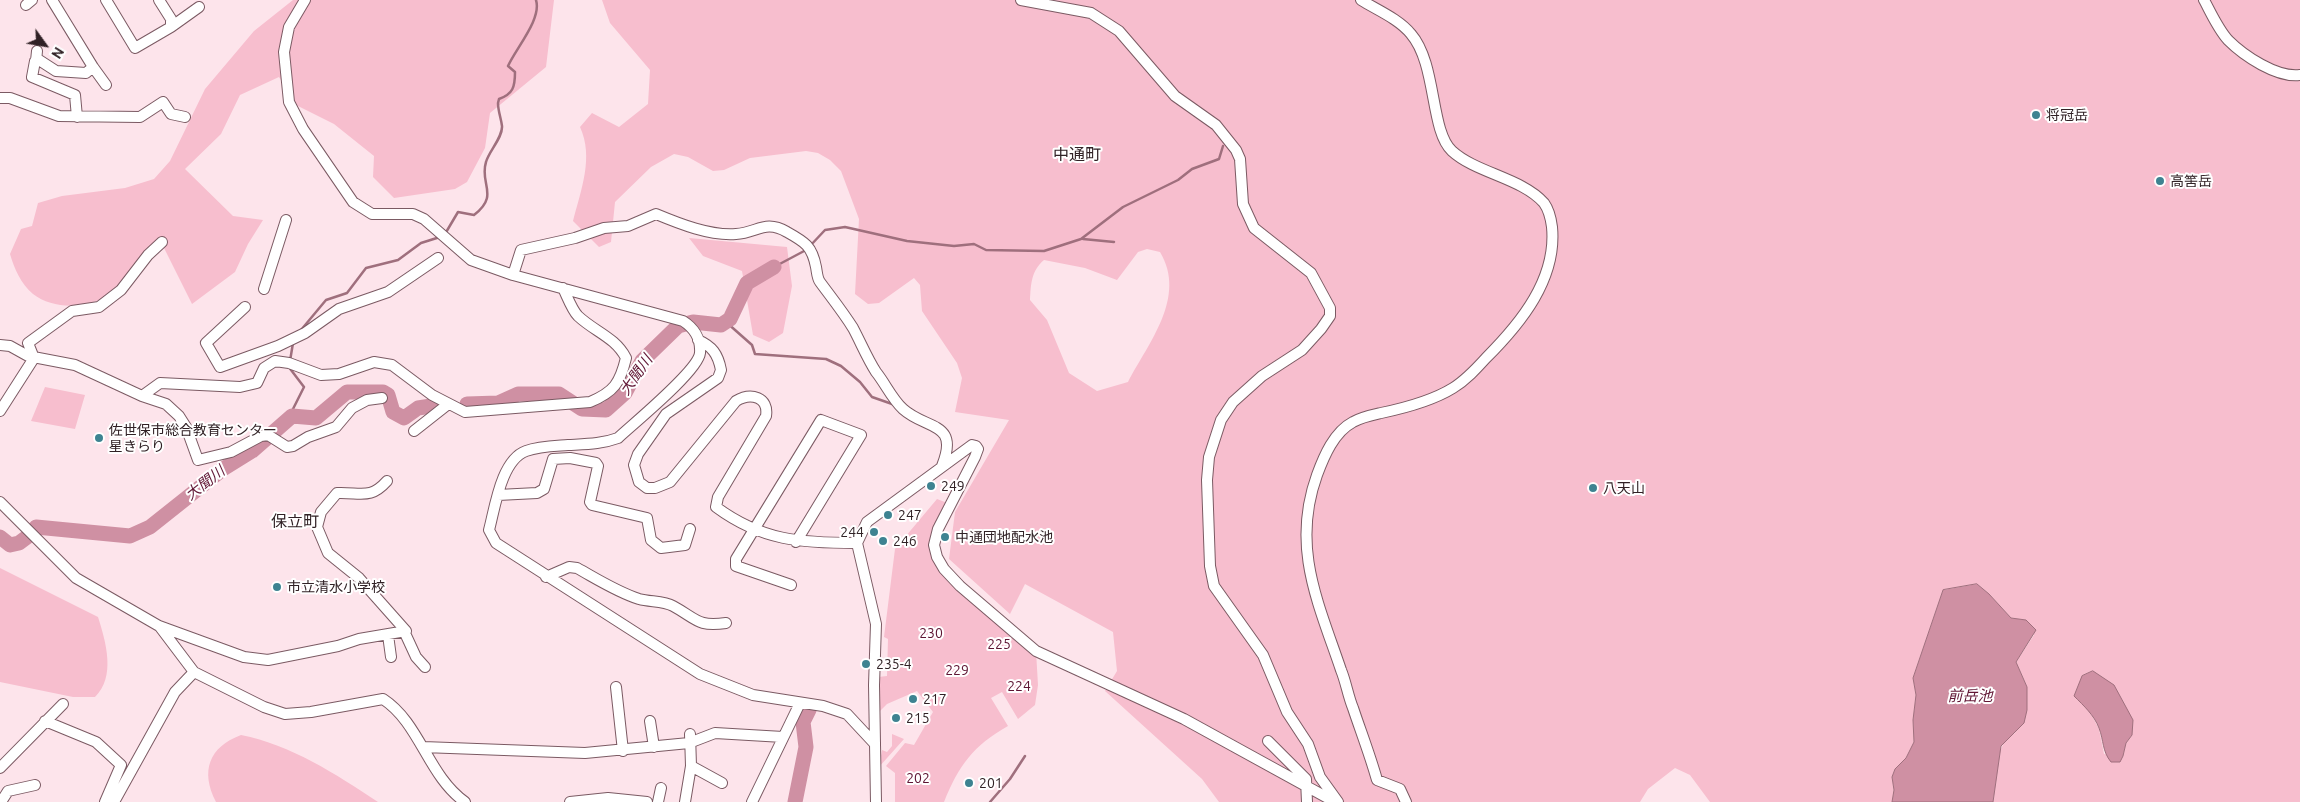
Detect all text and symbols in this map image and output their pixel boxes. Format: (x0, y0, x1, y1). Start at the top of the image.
north arrow (20, 20, 70, 70)
text: N (48, 44, 67, 62)
place label: 将冠岳 (2046, 107, 2088, 123)
marker: 将冠岳 (2030, 109, 2042, 121)
district label: 中通町 (1053, 145, 1101, 165)
place label: 高筈岳 (2170, 173, 2212, 189)
marker: 高筈岳 (2154, 175, 2166, 187)
water label: 大聞川 (616, 351, 656, 399)
place label: 佐世保市総合教育センター 星きらり (109, 422, 277, 454)
marker: 佐世保市総合教育センター 星きらり (93, 432, 105, 444)
water label: 大聞川 (182, 462, 228, 504)
place label: 249 (941, 478, 965, 494)
marker: 249 (925, 480, 937, 492)
place label: 八天山 (1603, 480, 1645, 496)
marker: 八天山 (1587, 482, 1599, 494)
place label: 247 (898, 507, 922, 523)
marker: 247 (882, 509, 894, 521)
district label: 保立町 (271, 512, 319, 532)
place label: 244 (840, 524, 864, 540)
marker: 244 (868, 526, 880, 538)
place label: 中通団地配水池 (955, 529, 1053, 545)
marker: 中通団地配水池 (939, 531, 951, 543)
place label: 246 (893, 533, 917, 549)
marker: 246 (877, 535, 889, 547)
place label: 市立清水小学校 (287, 579, 385, 595)
marker: 市立清水小学校 (271, 581, 283, 593)
park label: 230 (919, 625, 943, 641)
park label: 225 (987, 636, 1011, 652)
place label: 235-4 (876, 656, 912, 672)
marker: 235-4 (860, 658, 872, 670)
park label: 229 (945, 662, 969, 678)
park label: 224 (1007, 678, 1031, 694)
water label: 前岳池 (1948, 687, 1992, 705)
place label: 217 (923, 691, 947, 707)
marker: 217 (907, 693, 919, 705)
place label: 215 (906, 710, 930, 726)
marker: 215 (890, 712, 902, 724)
park label: 202 (906, 770, 930, 786)
place label: 201 (979, 775, 1003, 791)
marker: 201 (963, 777, 975, 789)

